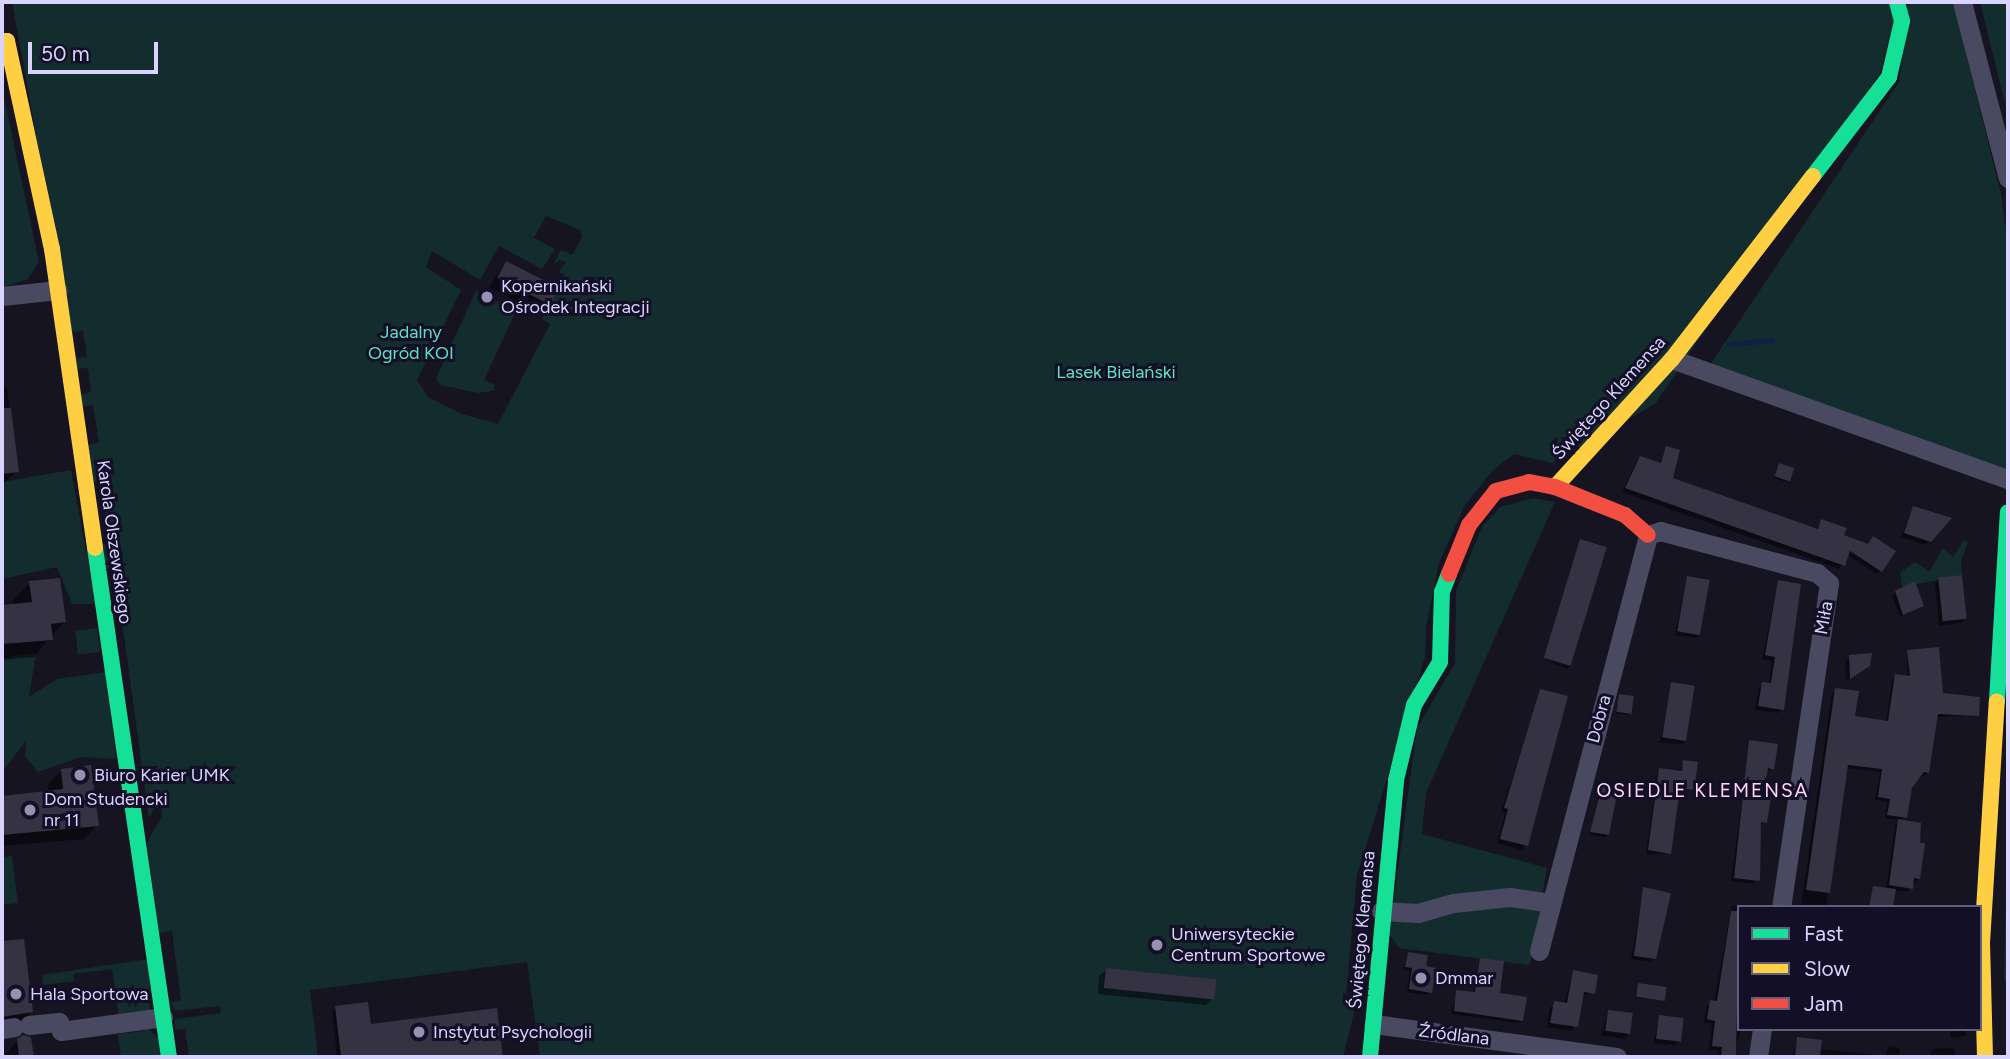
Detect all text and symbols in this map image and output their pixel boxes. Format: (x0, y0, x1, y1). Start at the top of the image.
scale bar (32, 28, 161, 72)
text: 50 m (41, 41, 90, 66)
place label: Kopernikański Ośrodek Integracji (501, 276, 650, 318)
marker: Kopernikański Ośrodek Integracji (479, 289, 495, 305)
park label: Jadalny Ogród KOI (368, 322, 454, 364)
street label: Świętego Klemensa (1548, 332, 1670, 464)
park label: Lasek Bielański (1056, 361, 1176, 383)
street label: Karola Olszewskiego (92, 459, 136, 625)
street label: Miła (1810, 600, 1838, 636)
street label: Dobra (1582, 693, 1616, 745)
place label: Biuro Karier UMK (94, 764, 230, 786)
marker: Biuro Karier UMK (72, 767, 88, 783)
district label: OSIEDLE KLEMENSA (1599, 780, 1807, 802)
place label: Dom Studencki nr 11 (44, 789, 168, 832)
marker: Dom Studencki nr 11 (22, 802, 38, 818)
street label: Świętego Klemensa (1344, 850, 1380, 1010)
legend (1737, 905, 1982, 1031)
text: Fast (1804, 921, 1844, 946)
place label: Uniwersyteckie Centrum Sportowe (1171, 924, 1325, 967)
marker: Uniwersyteckie Centrum Sportowe (1149, 937, 1165, 953)
text: Slow (1804, 956, 1850, 981)
place label: Dmmar (1435, 967, 1493, 989)
marker: Dmmar (1413, 970, 1429, 986)
place label: Hala Sportowa (30, 983, 149, 1005)
marker: Hala Sportowa (8, 986, 24, 1002)
text: Jam (1804, 991, 1843, 1016)
street label: Źródlana (1417, 1020, 1491, 1050)
place label: Instytut Psychologii (433, 1021, 592, 1043)
marker: Instytut Psychologii (411, 1024, 427, 1040)

